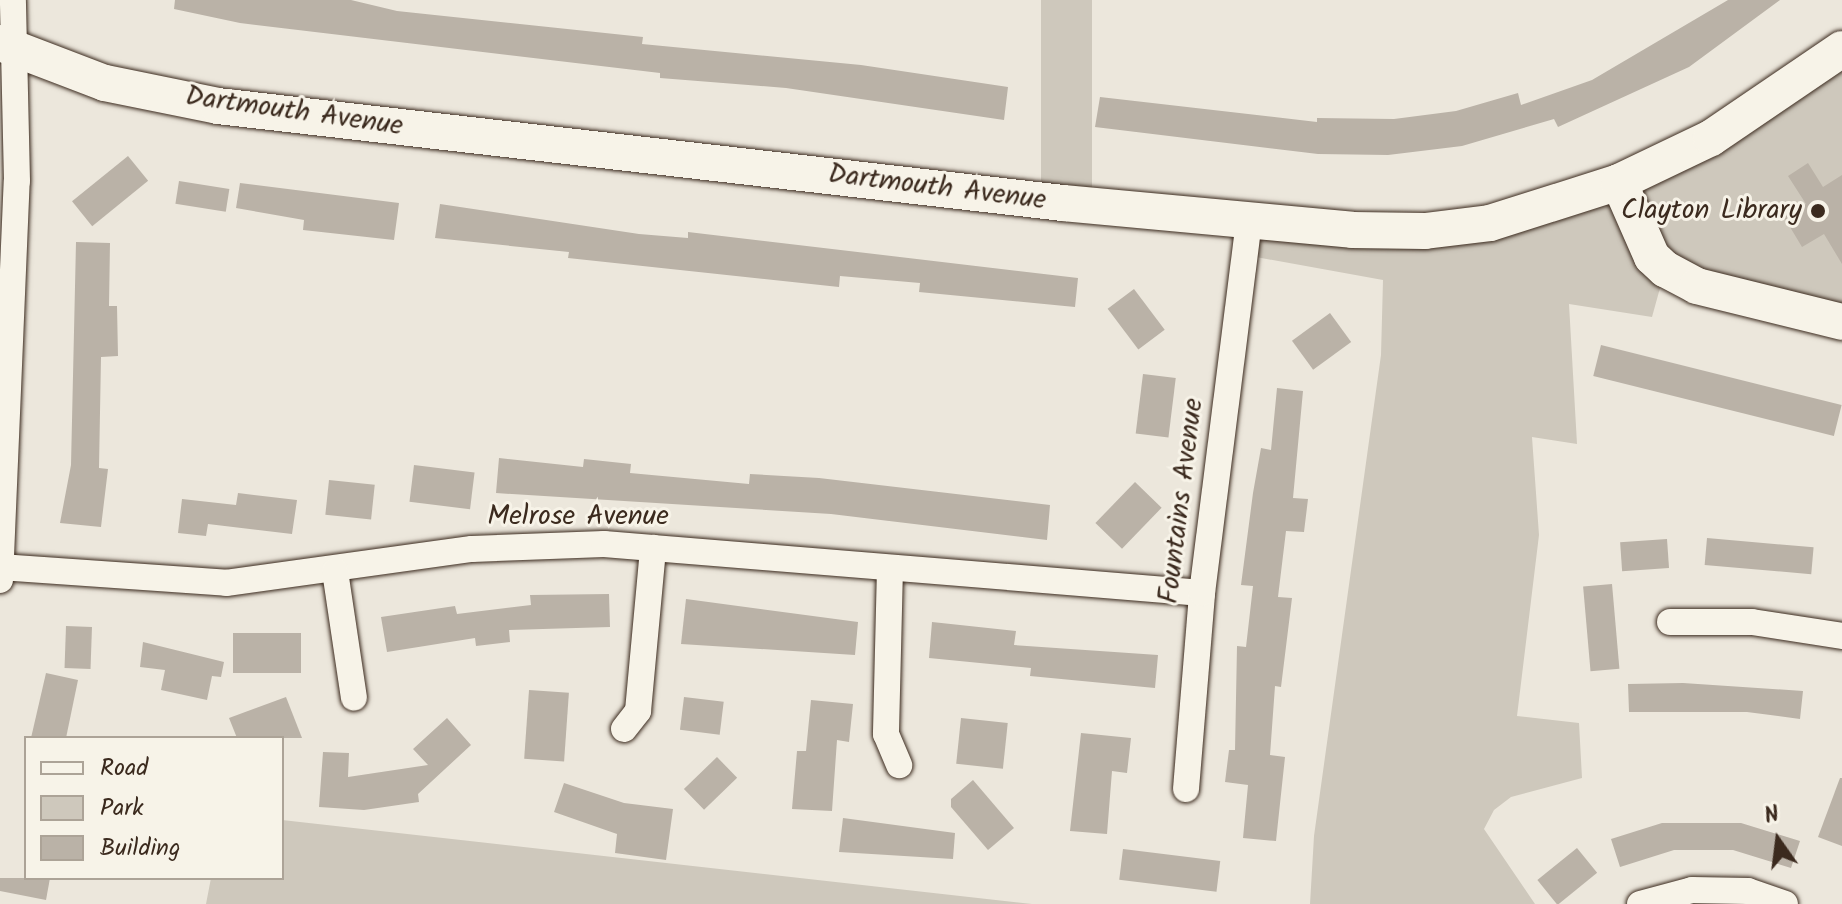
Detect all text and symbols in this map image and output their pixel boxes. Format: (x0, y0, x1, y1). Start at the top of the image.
street label: Dartmouth Avenue (183, 80, 405, 144)
street label: Dartmouth Avenue (826, 158, 1048, 218)
place label: Clayton Library (1621, 194, 1802, 228)
marker: Clayton Library (1809, 202, 1827, 220)
street label: Fountains Avenue (1153, 396, 1211, 606)
street label: Melrose Avenue (487, 500, 669, 534)
legend (24, 736, 284, 880)
text: Road (100, 749, 148, 788)
text: Park (100, 789, 144, 828)
text: N (1761, 798, 1783, 835)
north arrow (1738, 800, 1818, 880)
text: Building (100, 829, 180, 868)

